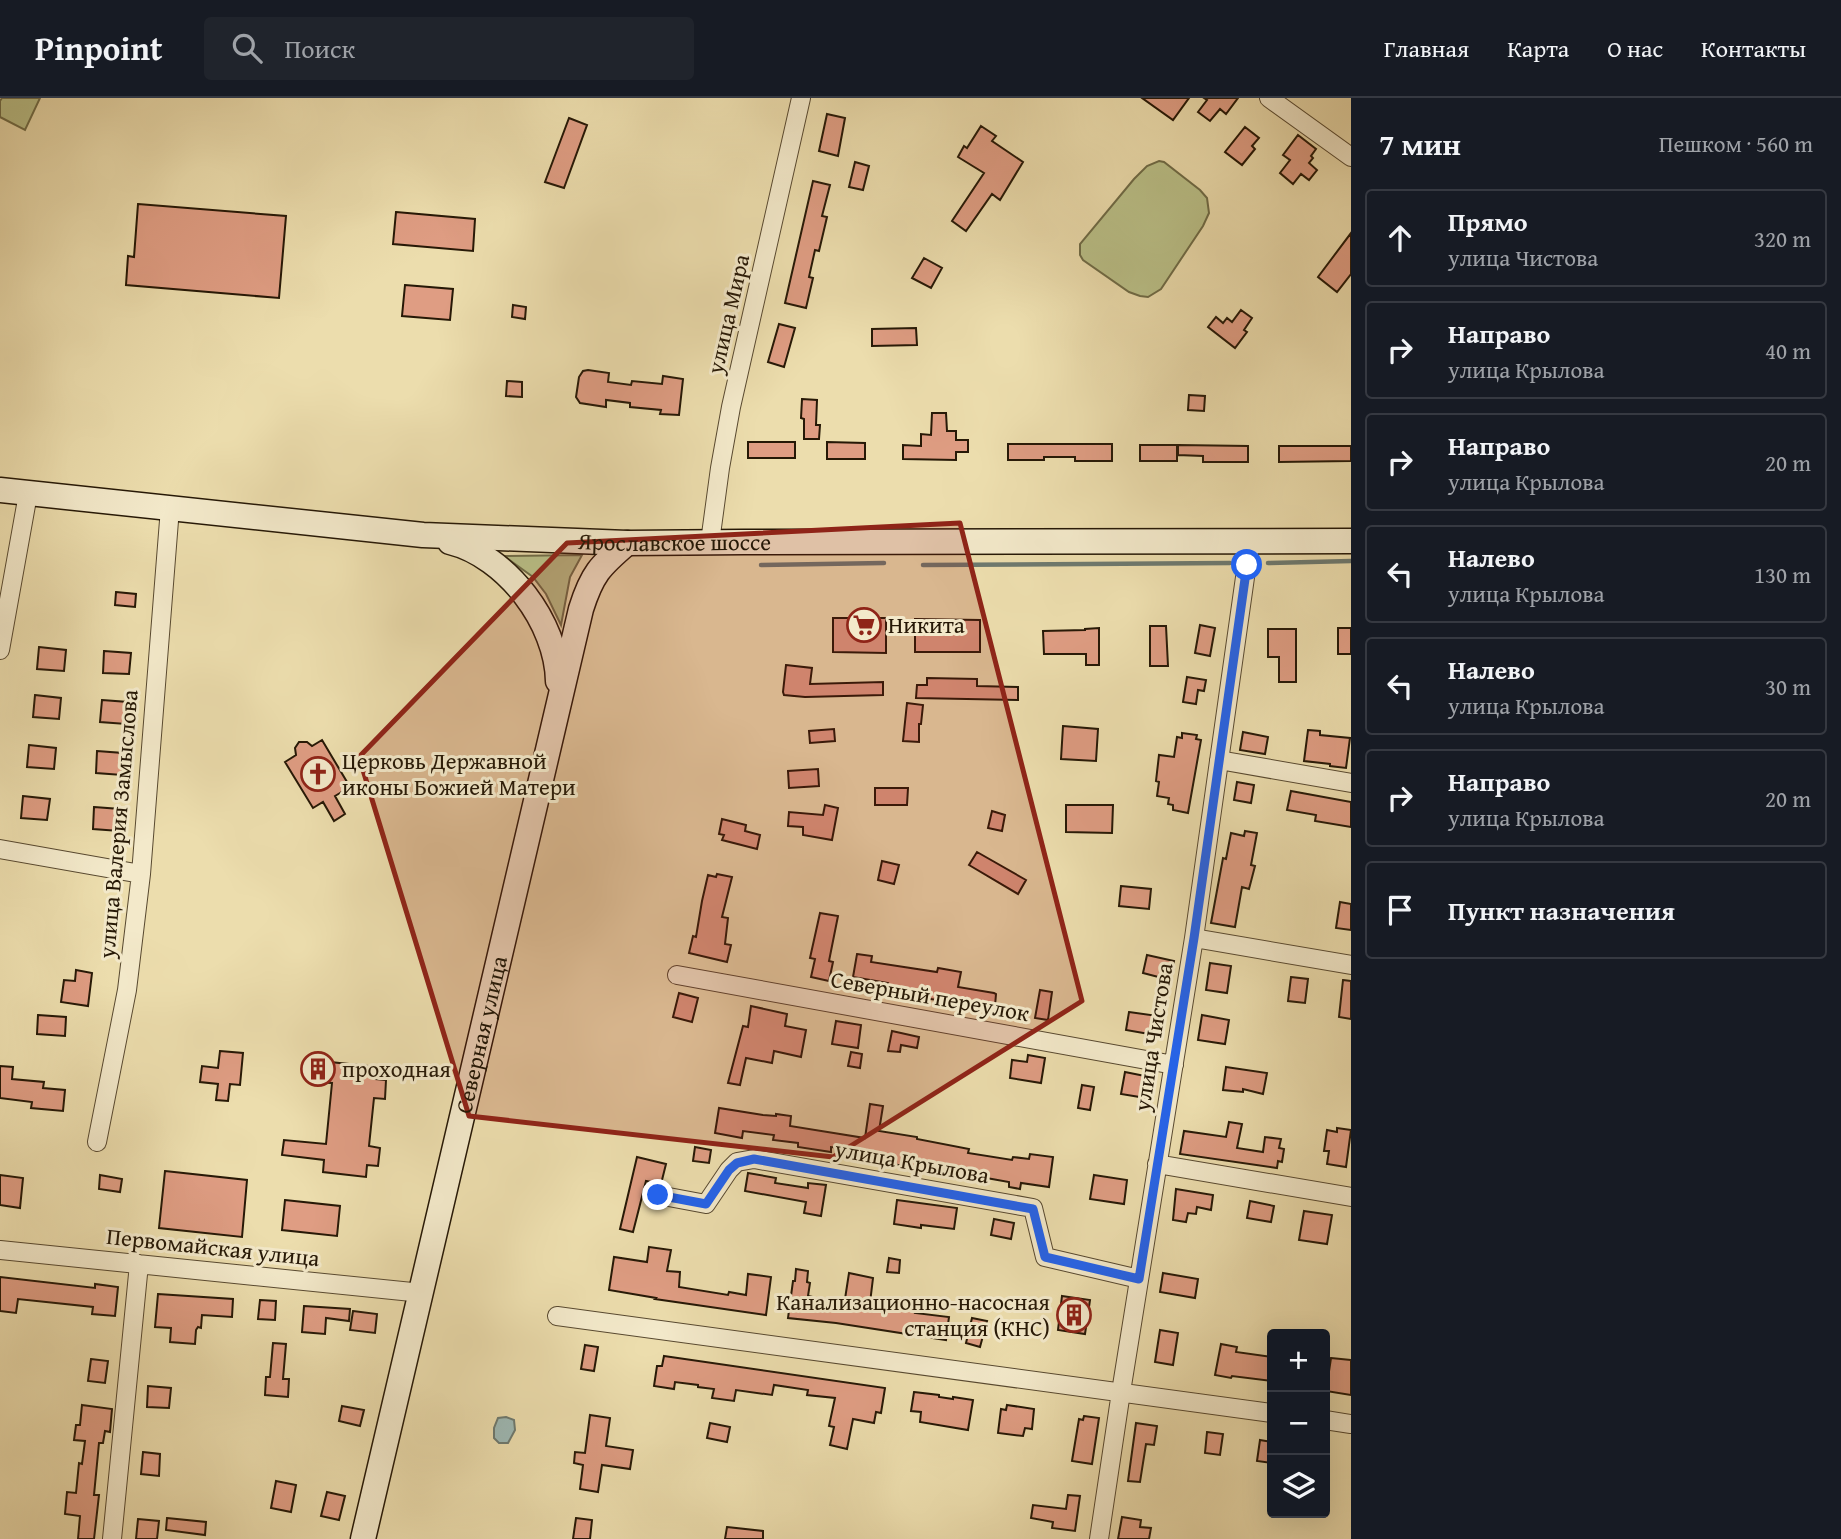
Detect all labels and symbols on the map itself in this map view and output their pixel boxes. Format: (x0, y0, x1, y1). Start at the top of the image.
street label: улица Мира (697, 251, 757, 378)
street label: Ярославское шоссе (576, 524, 771, 559)
route start (1231, 549, 1262, 580)
supermarket icon: Никита (845, 606, 883, 644)
place label: Никита (888, 608, 965, 641)
street label: улица Валерия Замыслова (89, 688, 146, 961)
place label: Церковь Державной иконы Божией Матери (342, 744, 576, 803)
church icon: Церковь Державной иконы Божией Матери (299, 755, 337, 793)
street label: Северная улица (446, 952, 515, 1117)
street label: улица Чистова (1124, 960, 1181, 1115)
street label: Северный переулок (828, 962, 1032, 1029)
building icon: проходная (299, 1050, 337, 1088)
place label: проходная (342, 1052, 451, 1085)
street label: улица Крылова (831, 1132, 992, 1191)
route end (642, 1179, 673, 1210)
street label: Первомайская улица (105, 1219, 321, 1274)
place label: Канализационно-насосная станция (КНС) (776, 1285, 1050, 1344)
building icon: Канализационно-насосная станция (КНС) (1055, 1296, 1093, 1334)

